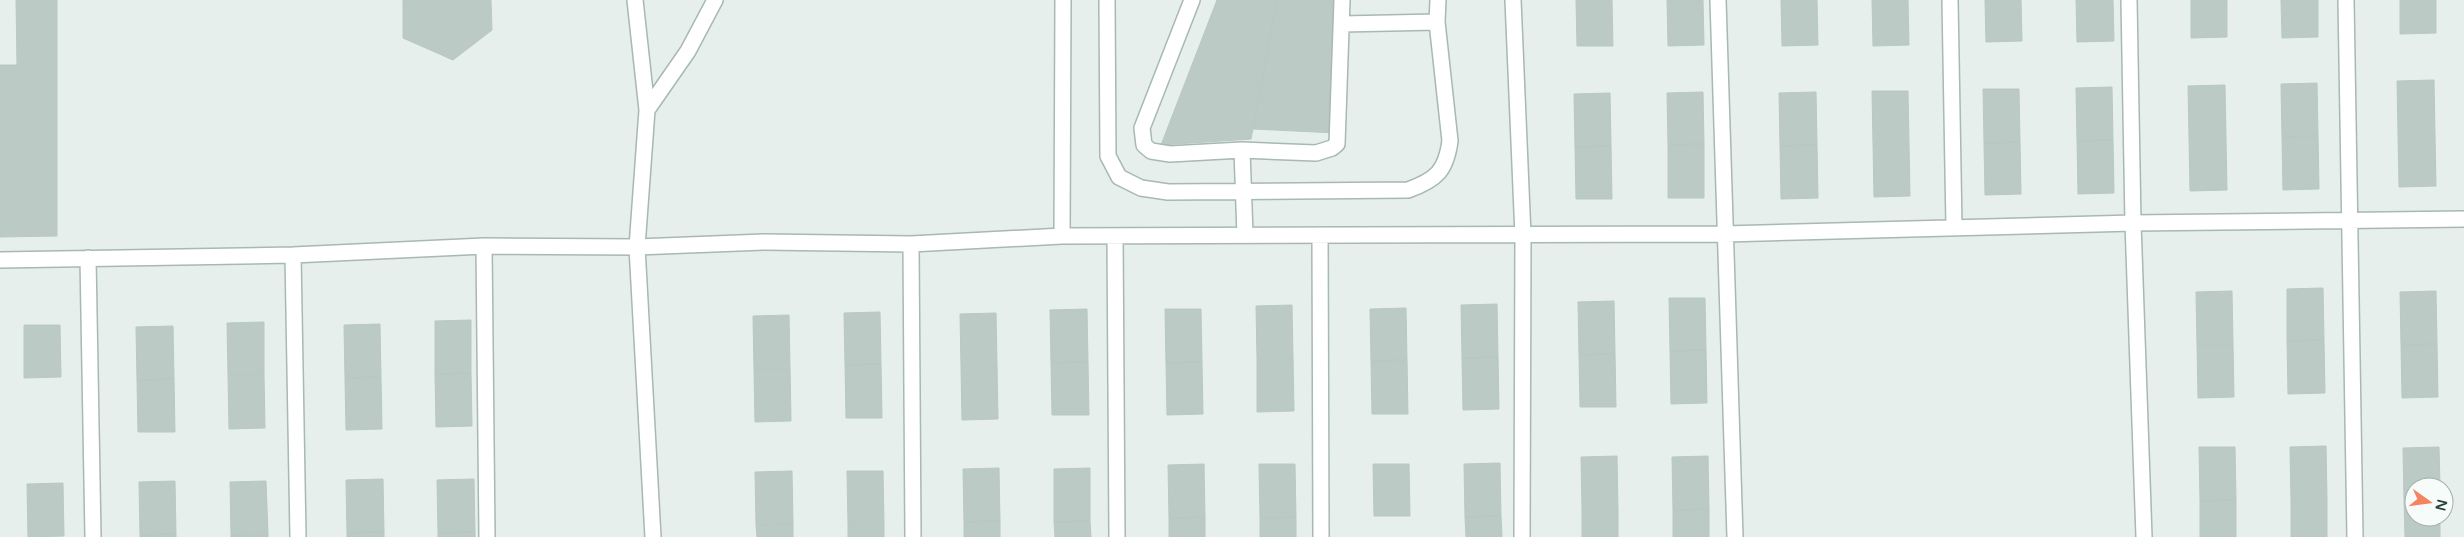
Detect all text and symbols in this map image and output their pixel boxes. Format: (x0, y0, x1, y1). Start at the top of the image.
north arrow (2404, 477, 2454, 527)
text: N (2432, 498, 2451, 513)

